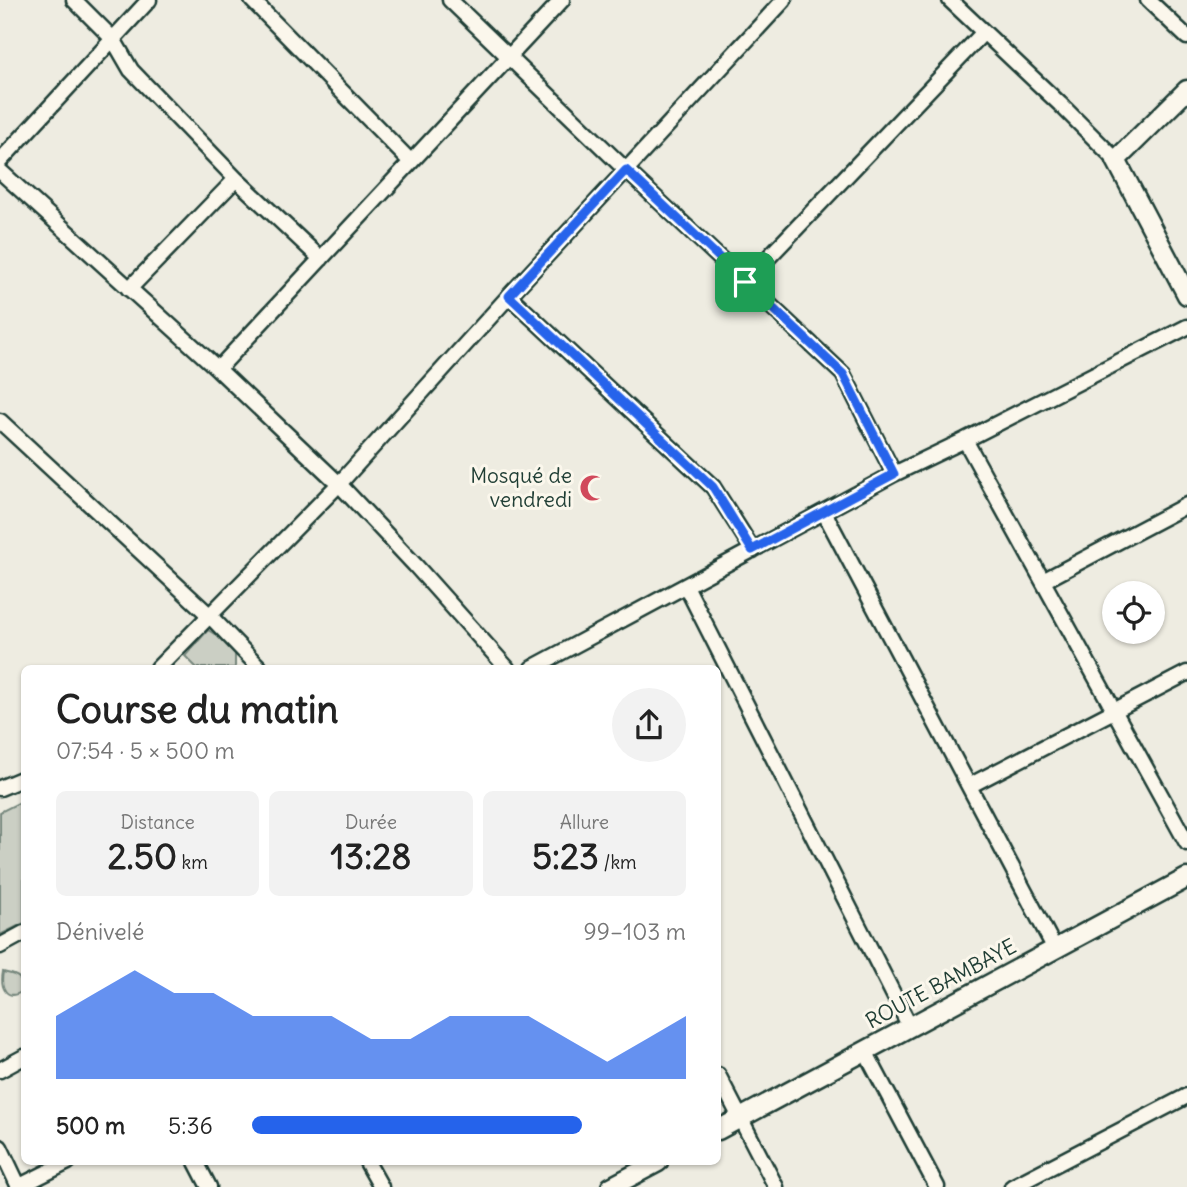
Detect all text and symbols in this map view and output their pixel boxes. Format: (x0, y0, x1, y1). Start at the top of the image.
pin (715, 252, 775, 312)
icon: arrive (726, 263, 764, 301)
place label: Mosqué de vendredi (470, 462, 572, 513)
mosque icon: Mosqué de vendredi (578, 473, 608, 503)
map controls (1102, 581, 1165, 644)
button: locate (1102, 581, 1165, 644)
text: Course du matin (56, 686, 338, 733)
button: share (612, 688, 686, 762)
text: 07:54 · 5 × 500 m (56, 736, 235, 765)
text: Distance (121, 810, 195, 834)
text: Durée (345, 810, 397, 834)
text: Allure (560, 810, 609, 834)
text: 2.50 (107, 834, 177, 878)
text: 13:28 (330, 834, 412, 878)
text: 5:23 (532, 834, 599, 878)
text: km (177, 850, 208, 874)
text: /km (599, 850, 637, 874)
text: Dénivelé (56, 917, 144, 946)
text: 99–103 m (584, 917, 686, 946)
street label: ROUTE BAMBAYE (861, 932, 1021, 1035)
text: 500 m (56, 1111, 125, 1140)
text: 5:36 (168, 1111, 213, 1140)

